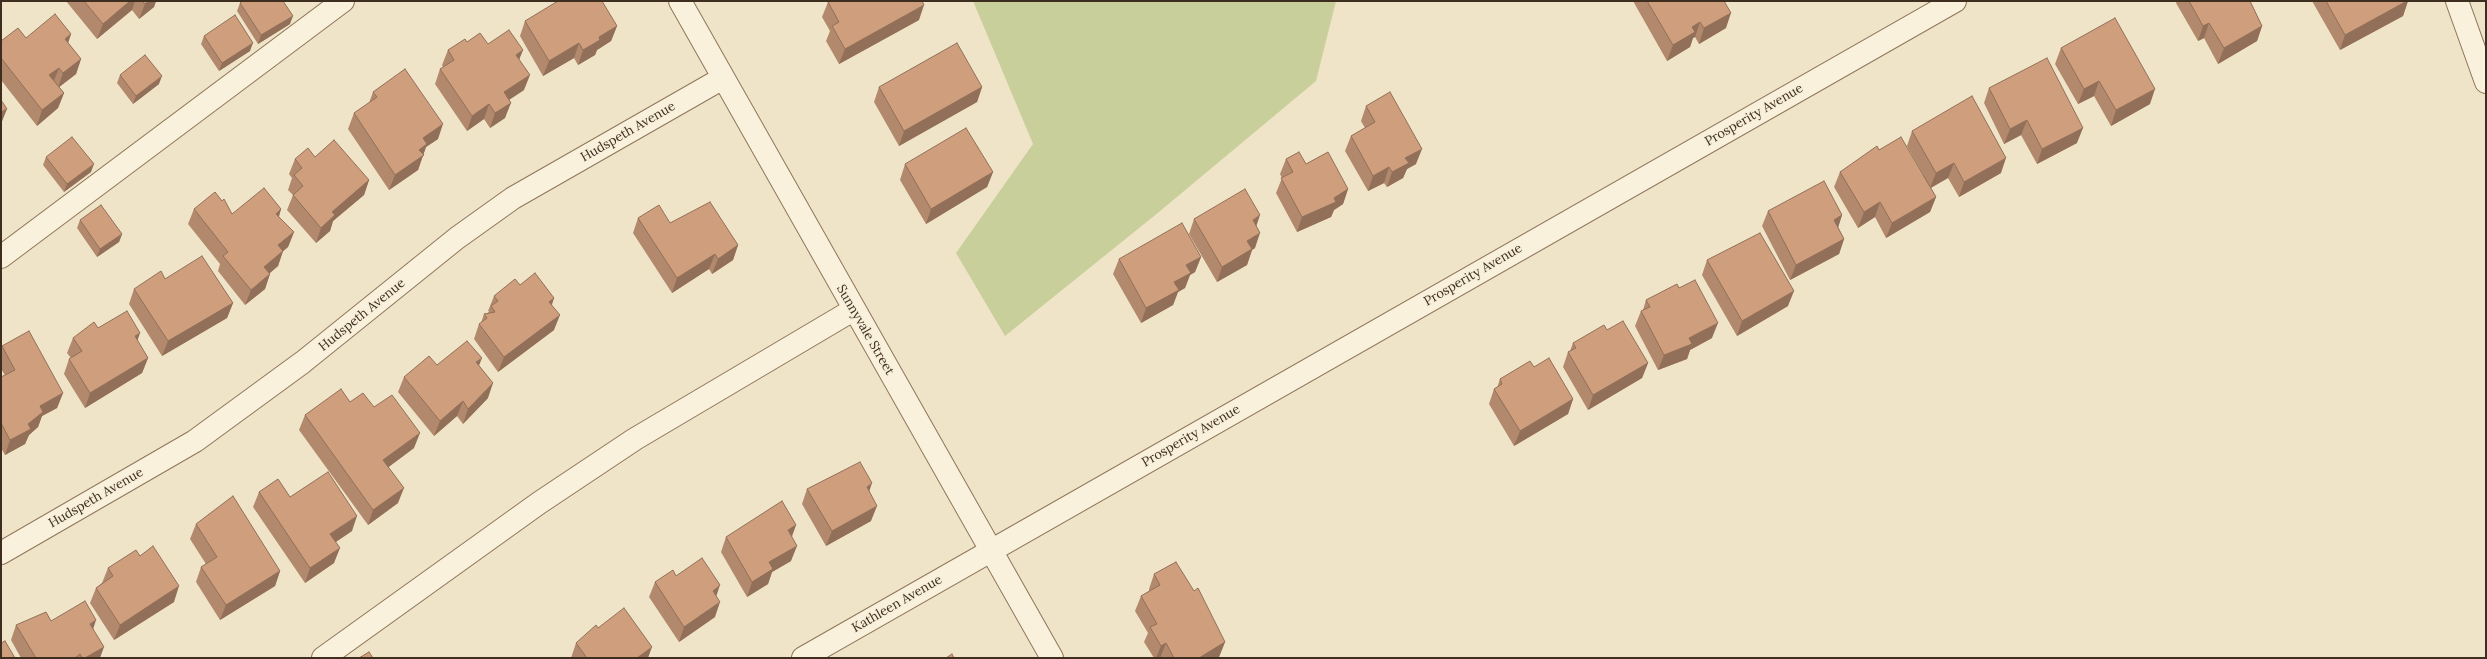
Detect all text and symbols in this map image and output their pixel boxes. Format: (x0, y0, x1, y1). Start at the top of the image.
street label: Prosperity Avenue (1702, 81, 1806, 149)
street label: Hudspeth Avenue (578, 99, 678, 165)
street label: Prosperity Avenue (1421, 241, 1525, 309)
street label: Hudspeth Avenue (316, 275, 408, 355)
street label: Sunnyvale Street (833, 282, 897, 378)
street label: Prosperity Avenue (1139, 402, 1243, 470)
street label: Hudspeth Avenue (46, 465, 146, 531)
street label: Kathleen Avenue (849, 572, 945, 636)

